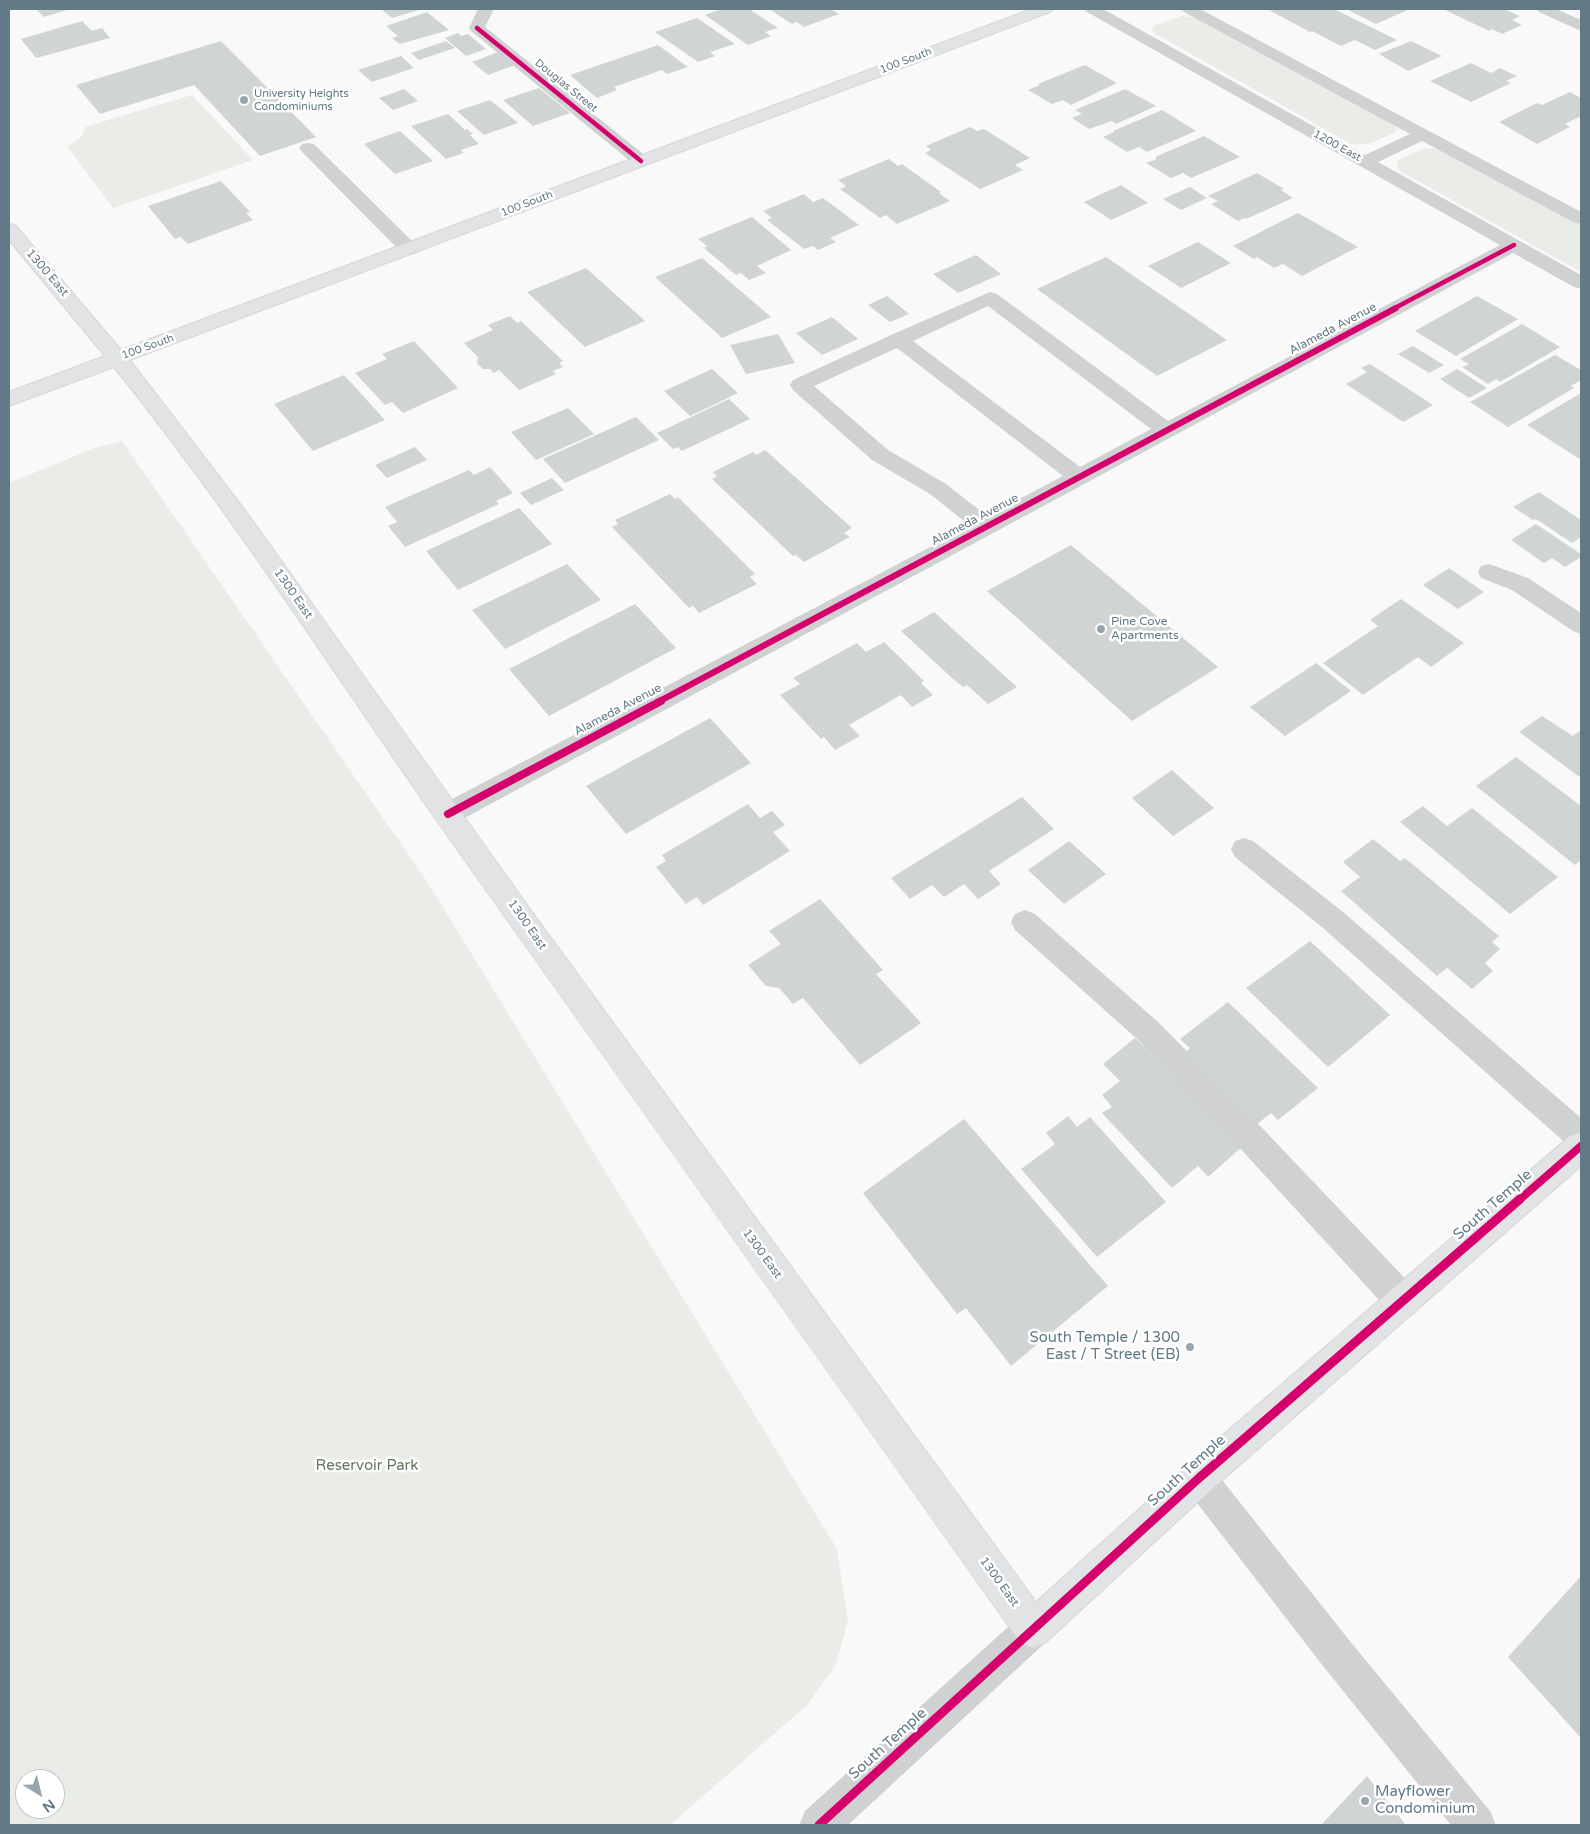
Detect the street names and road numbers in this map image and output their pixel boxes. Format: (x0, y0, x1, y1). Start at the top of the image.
street label: 100 South (878, 45, 934, 77)
street label: Douglas Street (532, 57, 600, 115)
street label: 1200 East (1311, 127, 1363, 165)
street label: 100 South (499, 188, 555, 220)
street label: 1300 East (23, 246, 71, 300)
street label: Alameda Avenue (1287, 300, 1379, 358)
street label: 100 South (120, 331, 176, 363)
street label: Alameda Avenue (929, 491, 1021, 549)
street label: 1300 East (271, 566, 315, 622)
street label: Alameda Avenue (572, 681, 664, 739)
street label: 1300 East (505, 897, 549, 953)
street label: South Temple (1450, 1166, 1536, 1244)
street label: 1300 East (739, 1226, 785, 1282)
street label: South Temple (1144, 1431, 1230, 1511)
street label: 1300 East (976, 1554, 1022, 1610)
street label: South Temple (845, 1704, 931, 1784)

